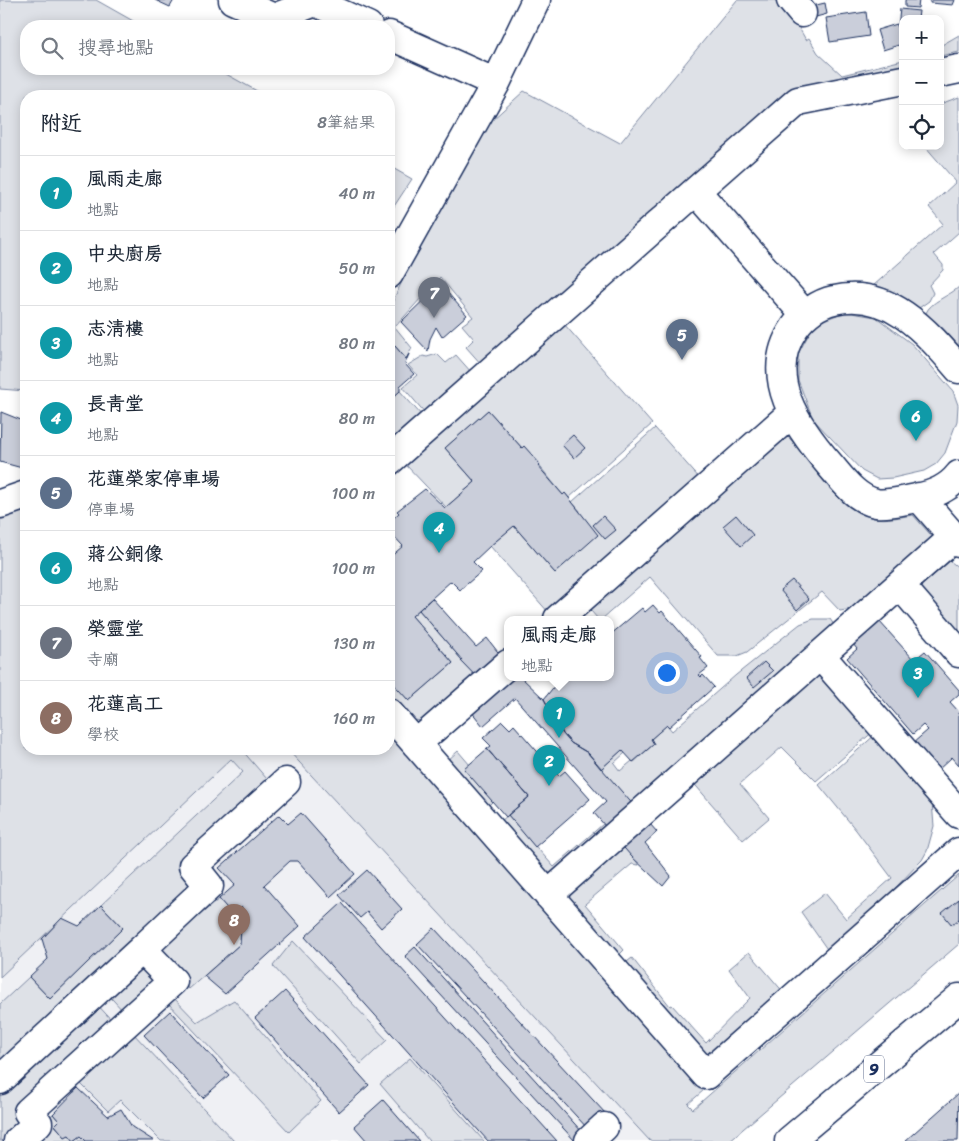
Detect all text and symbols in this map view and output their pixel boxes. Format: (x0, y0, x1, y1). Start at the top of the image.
map controls (899, 15, 944, 150)
button: + (899, 15, 944, 60)
search box (20, 20, 395, 75)
text: 搜尋地點 (78, 31, 154, 64)
icon: search (38, 34, 66, 62)
button: − (899, 60, 944, 105)
text: 附近 (40, 104, 82, 142)
button: locate (899, 105, 944, 150)
text: 8筆結果 (317, 108, 375, 137)
text: 風雨走廊 (87, 162, 163, 195)
text: 1 (53, 179, 59, 208)
text: 40 m (338, 179, 375, 208)
text: 地點 (87, 195, 119, 224)
text: 中央廚房 (87, 237, 163, 270)
text: 2 (51, 254, 61, 283)
text: 50 m (339, 254, 375, 283)
text: 地點 (87, 270, 119, 299)
pin: 7 (418, 277, 450, 318)
text: 志清樓 (87, 312, 144, 345)
pin: 5 (666, 319, 698, 360)
text: 3 (52, 329, 60, 358)
text: 80 m (339, 329, 375, 358)
text: 地點 (87, 345, 119, 374)
text: 長青堂 (87, 387, 144, 420)
pin: 6 (900, 400, 932, 441)
text: 4 (51, 404, 61, 433)
text: 80 m (339, 404, 375, 433)
text: 地點 (87, 420, 119, 449)
text: 花蓮榮家停車場 (87, 462, 220, 495)
text: 5 (51, 479, 61, 508)
text: 100 m (331, 479, 375, 508)
text: 停車場 (87, 495, 135, 524)
pin: 4 (423, 512, 455, 553)
text: 蔣公銅像 (87, 537, 163, 570)
text: 6 (51, 554, 61, 583)
text: 100 m (331, 554, 375, 583)
text: 地點 (87, 570, 119, 599)
text: 榮靈堂 (87, 612, 144, 645)
popup (504, 616, 614, 681)
text: 風雨走廊 (521, 618, 597, 651)
text: 7 (51, 629, 61, 658)
text: 130 m (333, 629, 375, 658)
text: 寺廟 (87, 645, 119, 674)
text: 地點 (521, 651, 553, 680)
pin: 3 (902, 657, 934, 698)
your location (654, 660, 680, 686)
text: 花蓮高工 (87, 687, 163, 720)
pin: 1 (543, 697, 575, 738)
text: 8 (51, 704, 61, 733)
text: 160 m (332, 704, 375, 733)
text: 學校 (87, 720, 119, 749)
pin: 2 (533, 745, 565, 786)
pin: 8 (218, 904, 250, 945)
road number: 9 (864, 1056, 884, 1082)

